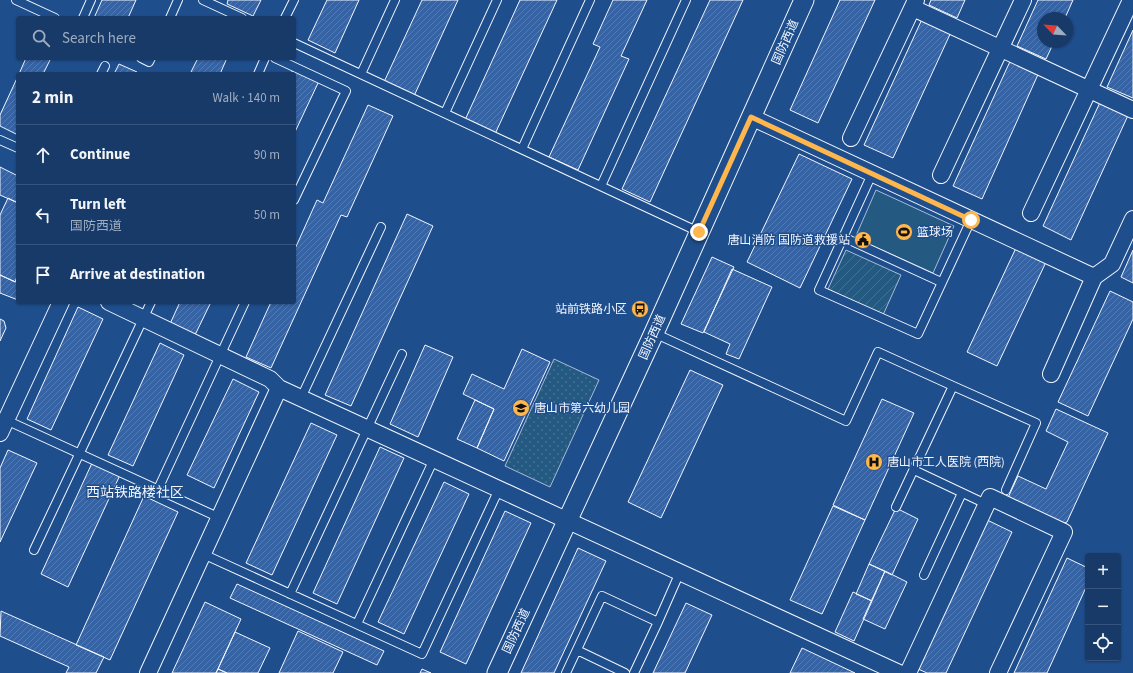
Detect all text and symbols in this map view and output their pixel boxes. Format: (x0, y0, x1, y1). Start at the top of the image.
north arrow (1037, 12, 1073, 48)
search box (16, 16, 296, 60)
street label: 国防西道 (768, 17, 803, 68)
icon: search (30, 27, 52, 49)
text: Search here (62, 28, 136, 49)
text: 2 min (32, 86, 73, 110)
text: Walk · 140 m (212, 89, 280, 107)
icon: ahead (32, 144, 54, 166)
text: Continue (70, 144, 130, 165)
text: 90 m (254, 146, 280, 164)
text: Turn left (70, 194, 126, 215)
icon: left (32, 204, 54, 226)
text: 50 m (254, 206, 280, 224)
route start (962, 211, 980, 229)
text: 国防西道 (70, 217, 122, 235)
sports icon: 篮球场 (894, 222, 914, 242)
route end (690, 223, 708, 241)
place label: 篮球场 (917, 224, 953, 241)
public building icon: 唐山消防 国防道救援站 (853, 230, 873, 250)
place label: 唐山消防 国防道救援站 (728, 232, 850, 249)
icon: arrive (32, 264, 54, 286)
text: Arrive at destination (70, 264, 205, 285)
bus stop icon: 站前铁路小区 (630, 299, 650, 319)
place label: 站前铁路小区 (555, 301, 627, 318)
street label: 国防西道 (635, 312, 670, 363)
school or university icon: 唐山市第六幼儿园 (511, 398, 531, 418)
place label: 唐山市第六幼儿园 (534, 400, 630, 417)
hospital icon: 唐山市工人医院 (西院) (864, 452, 884, 472)
place label: 唐山市工人医院 (西院) (887, 454, 1005, 471)
district label: 西站铁路楼社区 (86, 483, 184, 503)
map controls (1085, 553, 1121, 661)
button: + (1085, 553, 1121, 589)
button: − (1085, 589, 1121, 625)
street label: 国防西道 (499, 606, 534, 657)
button: locate (1085, 625, 1121, 661)

